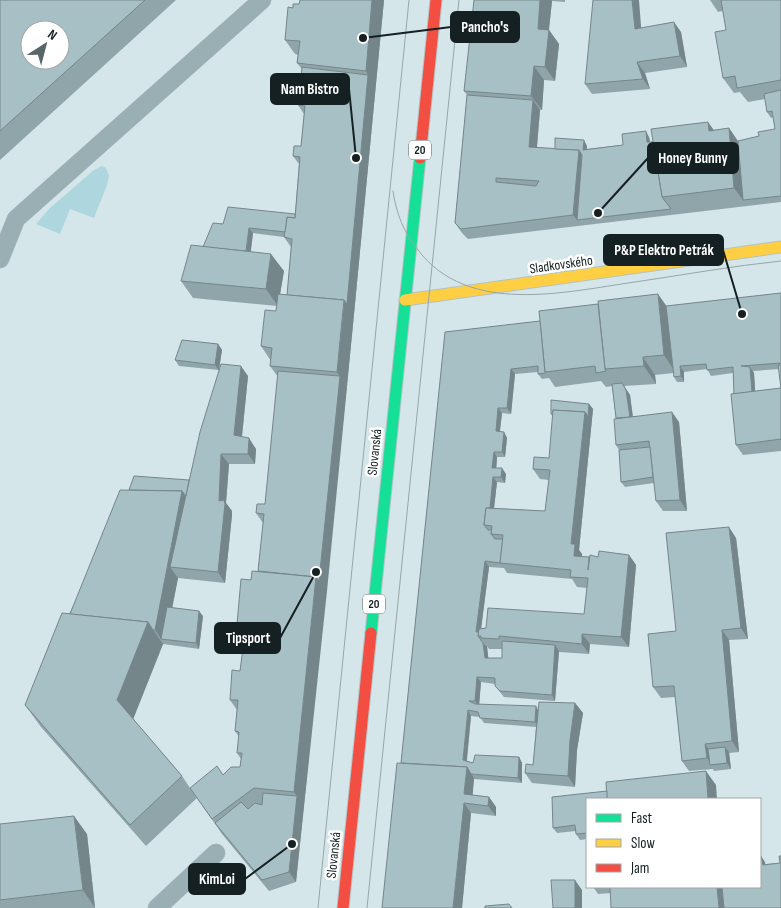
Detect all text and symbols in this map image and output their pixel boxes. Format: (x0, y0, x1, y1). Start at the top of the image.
callout: Pancho's (451, 12, 519, 42)
text: Pancho's (461, 18, 509, 37)
north arrow (20, 20, 70, 70)
text: N (44, 26, 60, 44)
callout: Nam Bistro (271, 74, 349, 104)
text: Nam Bistro (281, 80, 339, 99)
road number: 20 (409, 140, 431, 160)
callout: Honey Bunny (648, 143, 738, 173)
text: Honey Bunny (658, 149, 728, 168)
callout: P&P Elektro Petrák (604, 235, 723, 265)
text: P&P Elektro Petrák (614, 241, 714, 260)
street label: Sladkovského (528, 252, 594, 277)
street label: Slovanská (364, 428, 385, 476)
road number: 20 (363, 594, 385, 614)
callout: Tipsport (215, 623, 280, 653)
text: Tipsport (226, 629, 270, 648)
legend (586, 798, 761, 888)
text: Fast (631, 809, 653, 828)
street label: Slovanská (323, 831, 344, 879)
text: Slow (631, 834, 655, 853)
text: Jam (630, 859, 649, 878)
callout: KimLoi (189, 864, 245, 894)
text: KimLoi (199, 870, 235, 889)

